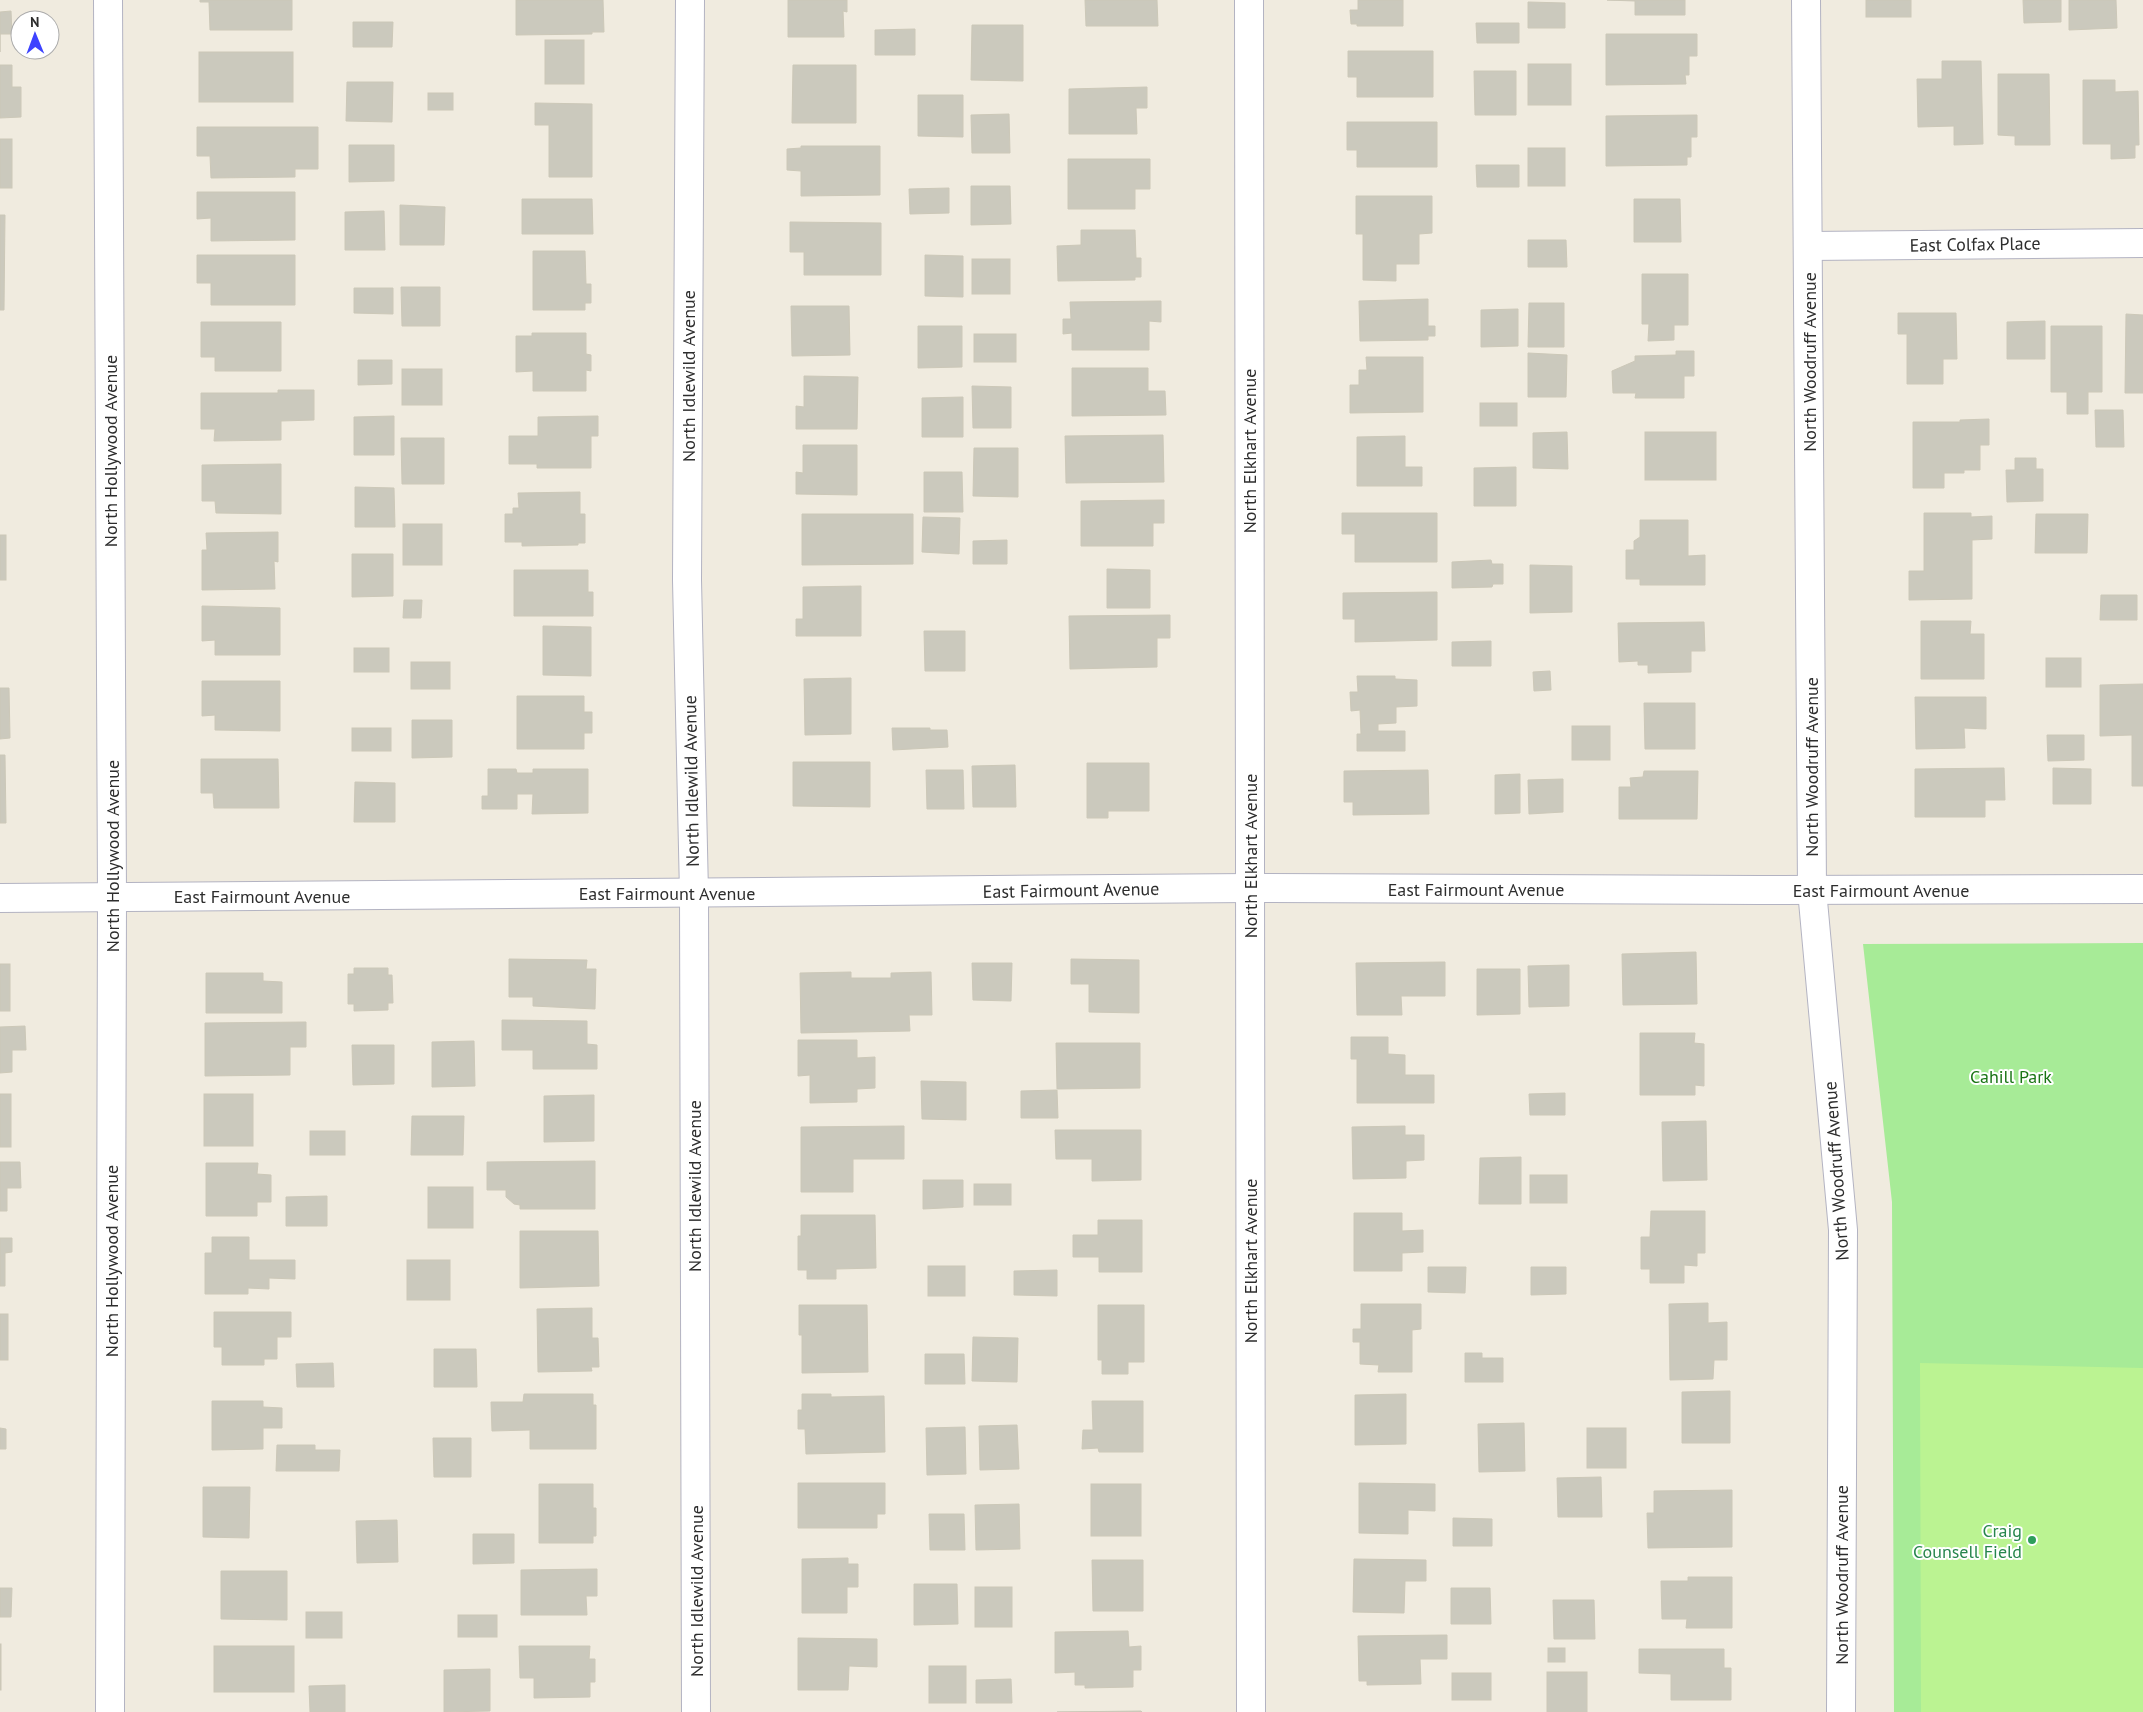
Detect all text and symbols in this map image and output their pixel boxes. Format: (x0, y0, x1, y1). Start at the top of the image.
north arrow (10, 10, 60, 60)
text: N (30, 13, 40, 31)
street label: East Colfax Place (1909, 231, 2041, 257)
street label: North Woodruff Avenue (1798, 272, 1821, 452)
street label: North Idlewild Avenue (677, 290, 700, 462)
street label: North Hollywood Avenue (99, 355, 122, 547)
street label: North Elkhart Avenue (1238, 369, 1261, 533)
street label: North Woodruff Avenue (1800, 677, 1823, 857)
street label: North Idlewild Avenue (678, 695, 704, 867)
street label: North Hollywood Avenue (101, 760, 124, 952)
street label: North Elkhart Avenue (1239, 774, 1262, 938)
street label: East Fairmount Avenue (983, 877, 1159, 903)
street label: East Fairmount Avenue (1388, 878, 1564, 901)
street label: East Fairmount Avenue (1793, 879, 1969, 902)
street label: East Fairmount Avenue (579, 882, 755, 905)
street label: East Fairmount Avenue (174, 885, 350, 908)
park label: Cahill Park (1970, 1065, 2052, 1088)
street label: North Woodruff Avenue (1818, 1081, 1854, 1261)
street label: North Idlewild Avenue (683, 1100, 706, 1272)
street label: North Hollywood Avenue (100, 1165, 123, 1357)
street label: North Elkhart Avenue (1239, 1179, 1262, 1343)
street label: North Woodruff Avenue (1830, 1485, 1853, 1665)
street label: North Idlewild Avenue (685, 1505, 708, 1677)
place label: Craig Counsell Field (1913, 1519, 2022, 1563)
marker: Craig Counsell Field (2026, 1534, 2038, 1546)

